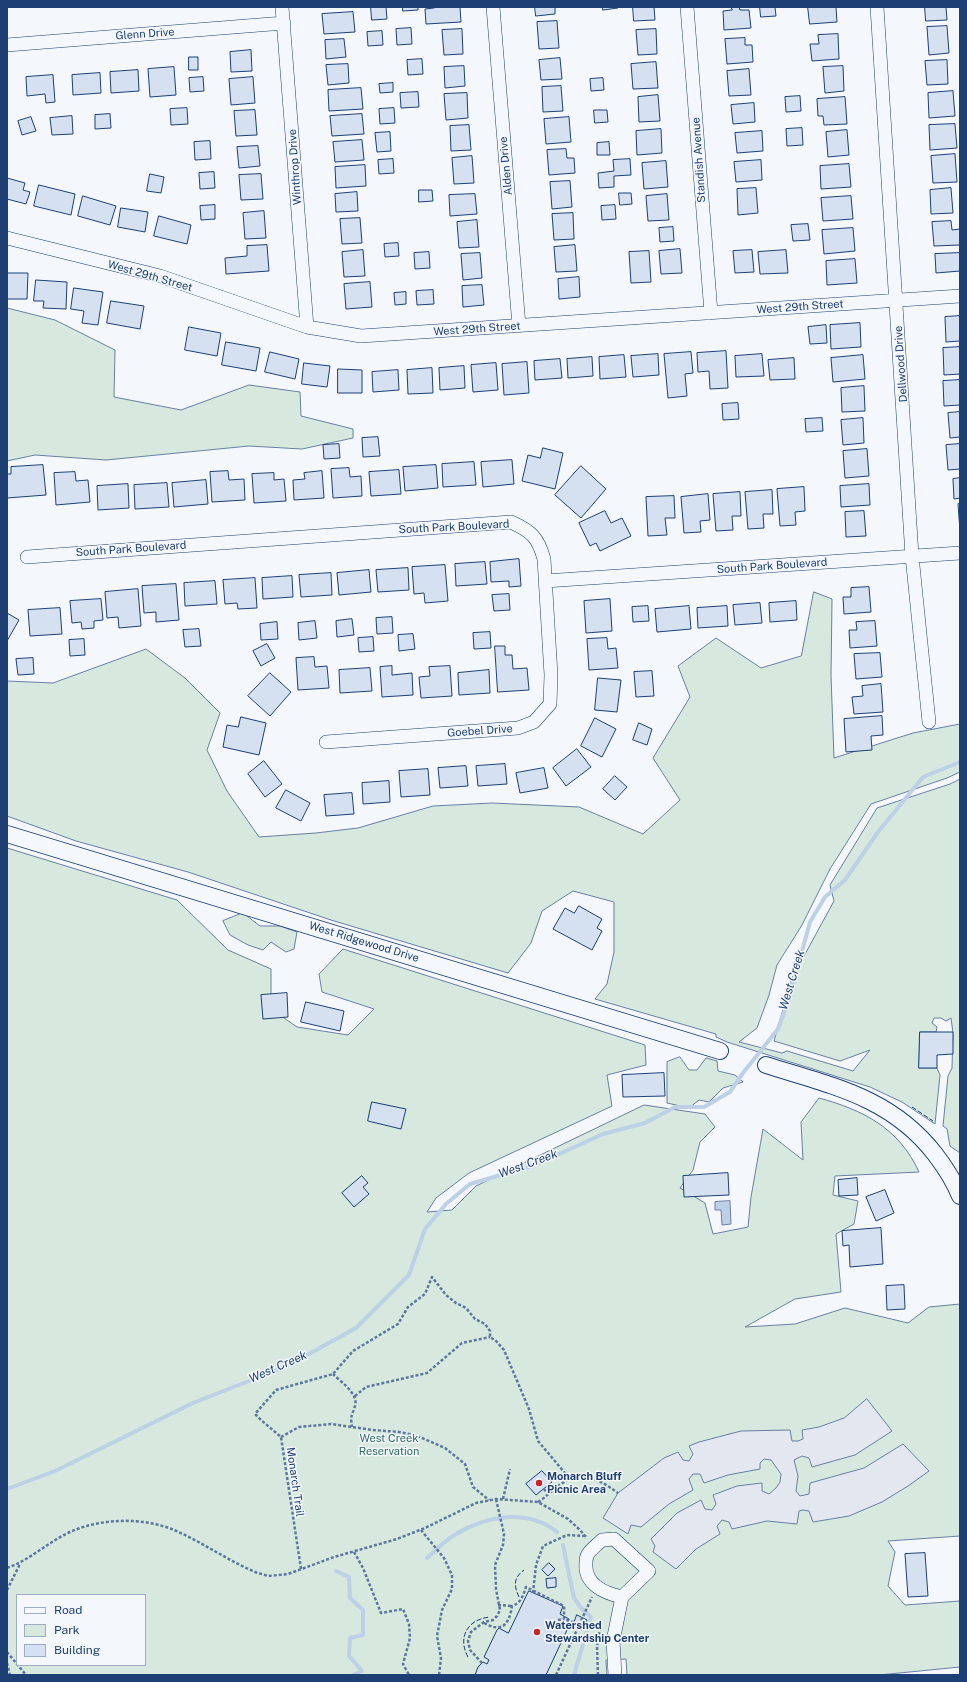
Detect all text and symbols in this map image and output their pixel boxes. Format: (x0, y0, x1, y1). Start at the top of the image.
street label: Glenn Drive (115, 25, 175, 43)
street label: Standish Avenue (689, 117, 709, 203)
street label: Winthrop Drive (286, 129, 304, 205)
street label: Alden Drive (497, 136, 515, 196)
street label: West 29th Street (106, 258, 194, 294)
street label: West 29th Street (756, 297, 844, 317)
street label: West 29th Street (433, 319, 521, 339)
street label: Dellwood Drive (892, 325, 910, 403)
street label: South Park Boulevard (398, 518, 510, 536)
street label: South Park Boulevard (75, 539, 187, 559)
street label: South Park Boulevard (716, 556, 828, 576)
street label: Goebel Drive (447, 722, 513, 740)
street label: West Ridgewood Drive (307, 919, 421, 965)
water label: West Creek (776, 948, 808, 1012)
water label: West Creek (496, 1147, 560, 1181)
water label: West Creek (247, 1348, 309, 1386)
park label: West Creek Reservation (359, 1432, 419, 1458)
street label: Monarch Trail (284, 1446, 306, 1518)
place label: Monarch Bluff Picnic Area (547, 1470, 622, 1496)
marker: Monarch Bluff Picnic Area (534, 1478, 544, 1488)
legend (16, 1594, 146, 1666)
text: Road (54, 1603, 82, 1617)
place label: Watershed Stewardship Center (545, 1619, 649, 1645)
text: Park (54, 1623, 80, 1637)
marker: Watershed Stewardship Center (532, 1627, 542, 1637)
text: Building (54, 1643, 100, 1657)

